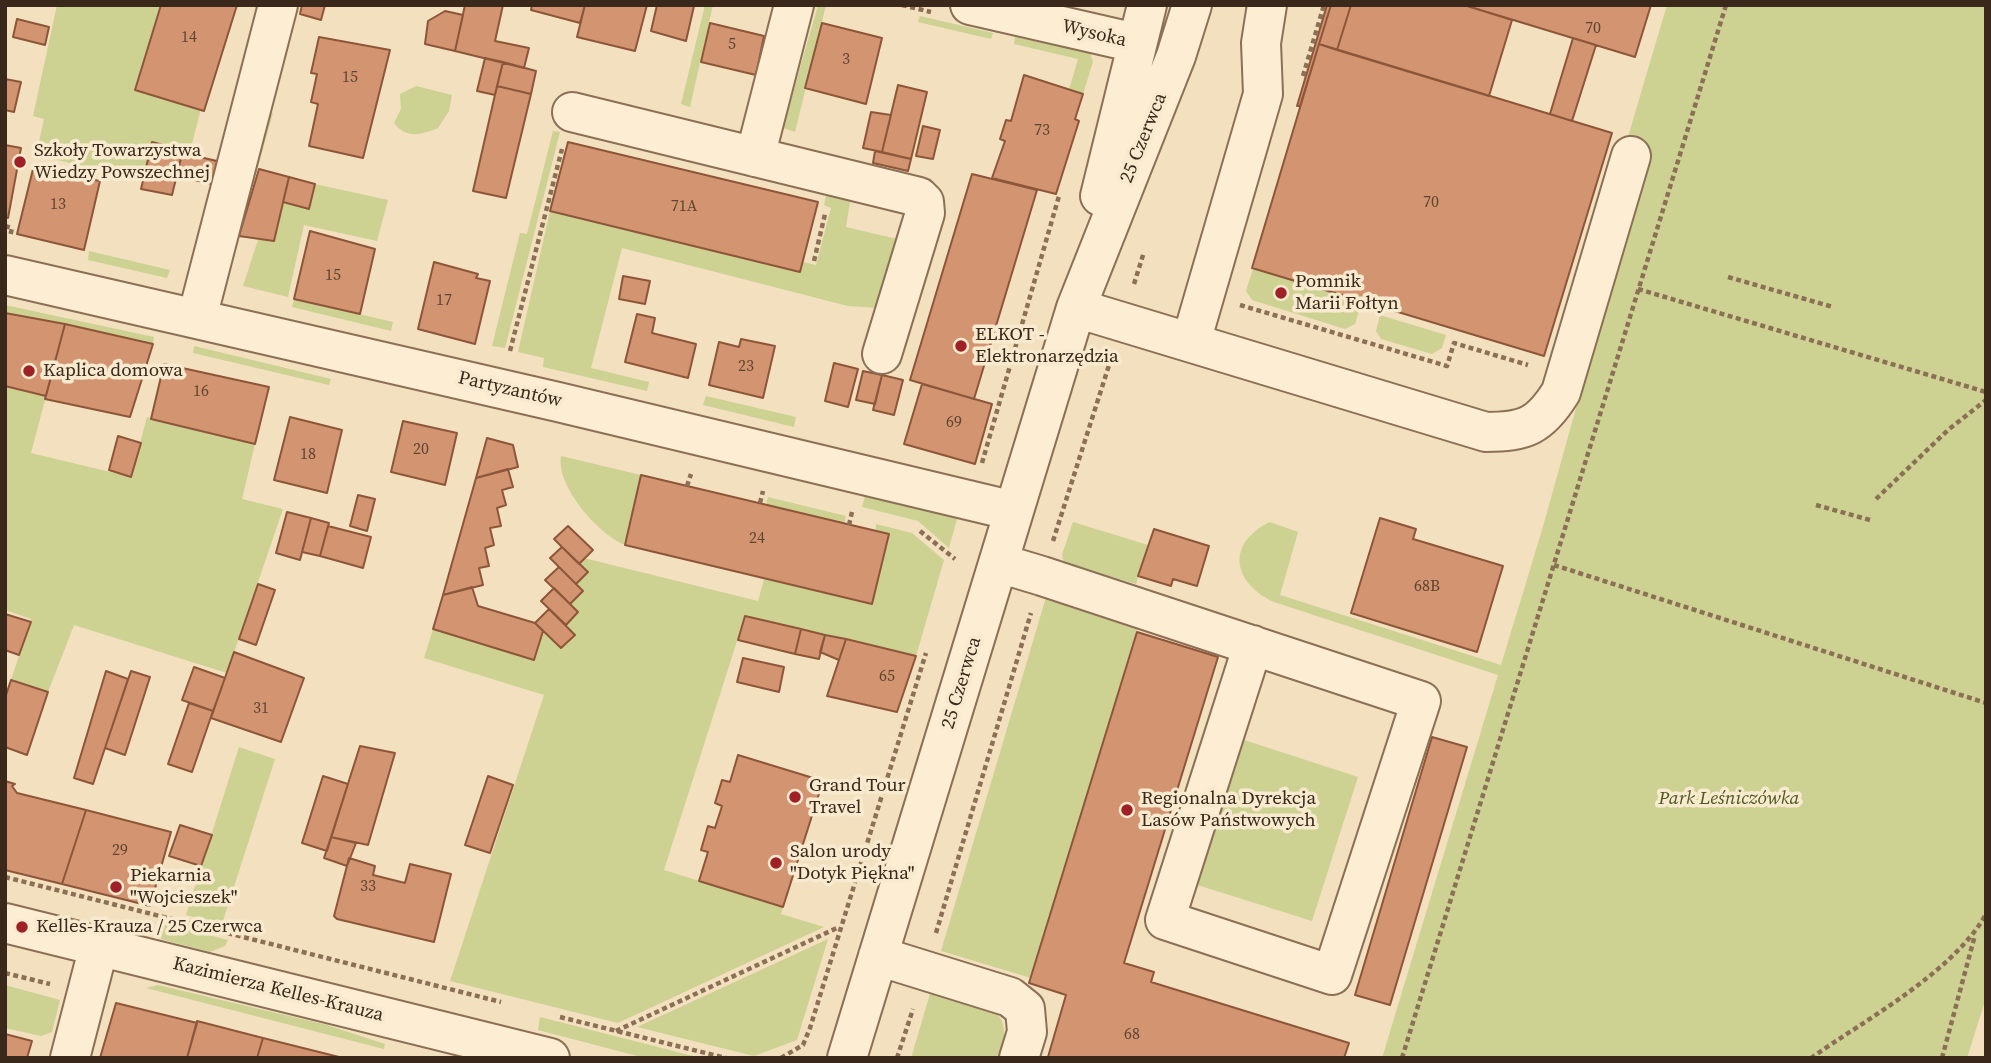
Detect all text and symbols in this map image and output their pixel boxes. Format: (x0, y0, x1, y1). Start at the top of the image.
street label: Wysoka (1059, 16, 1129, 52)
house number: 70 (1585, 19, 1601, 39)
house number: 14 (181, 28, 197, 48)
house number: 5 (728, 35, 736, 55)
house number: 3 (842, 50, 850, 70)
house number: 15 (342, 68, 358, 88)
street label: 25 Czerwca (1116, 90, 1172, 186)
house number: 73 (1034, 121, 1050, 141)
place label: Szkoły Towarzystwa Wiedzy Powszechnej (34, 140, 210, 184)
marker: Szkoły Towarzystwa Wiedzy Powszechnej (12, 154, 28, 170)
house number: 70 (1423, 193, 1439, 213)
house number: 13 (50, 195, 66, 215)
house number: 71A (671, 197, 697, 217)
house number: 15 (325, 266, 341, 286)
place label: Pomnik Marii Fołtyn (1295, 271, 1399, 315)
marker: Pomnik Marii Fołtyn (1273, 285, 1289, 301)
house number: 17 (436, 291, 452, 311)
place label: ELKOT - Elektronarzędzia (975, 324, 1119, 368)
marker: ELKOT - Elektronarzędzia (953, 338, 969, 354)
house number: 23 (738, 357, 754, 377)
place label: Kaplica domowa (43, 360, 183, 382)
marker: Kaplica domowa (21, 363, 37, 379)
street label: Partyzantów (456, 367, 564, 413)
house number: 16 (193, 382, 209, 402)
house number: 69 (946, 413, 962, 433)
house number: 20 (413, 440, 429, 460)
house number: 18 (300, 445, 316, 465)
house number: 24 (749, 529, 765, 549)
house number: 68B (1414, 577, 1440, 597)
street label: 25 Czerwca (937, 634, 987, 732)
house number: 65 (879, 667, 895, 687)
house number: 31 (253, 699, 269, 719)
place label: Grand Tour Travel (809, 775, 906, 819)
place label: Regionalna Dyrekcja Lasów Państwowych (1141, 788, 1316, 832)
park label: Park Leśniczówka (1658, 788, 1800, 810)
marker: Grand Tour Travel (787, 789, 803, 805)
marker: Regionalna Dyrekcja Lasów Państwowych (1119, 802, 1135, 818)
house number: 29 (112, 841, 128, 861)
place label: Salon urody "Dotyk Piękna" (790, 841, 915, 885)
marker: Salon urody "Dotyk Piękna" (768, 855, 784, 871)
place label: Piekarnia "Wojcieszek" (130, 865, 238, 909)
house number: 33 (360, 877, 376, 897)
marker: Piekarnia "Wojcieszek" (108, 879, 124, 895)
place label: Kelles-Krauza / 25 Czerwca (36, 916, 263, 938)
marker: Kelles-Krauza / 25 Czerwca (14, 919, 30, 935)
street label: Kazimierza Kelles-Krauza (170, 953, 386, 1027)
house number: 68 (1124, 1025, 1140, 1045)

